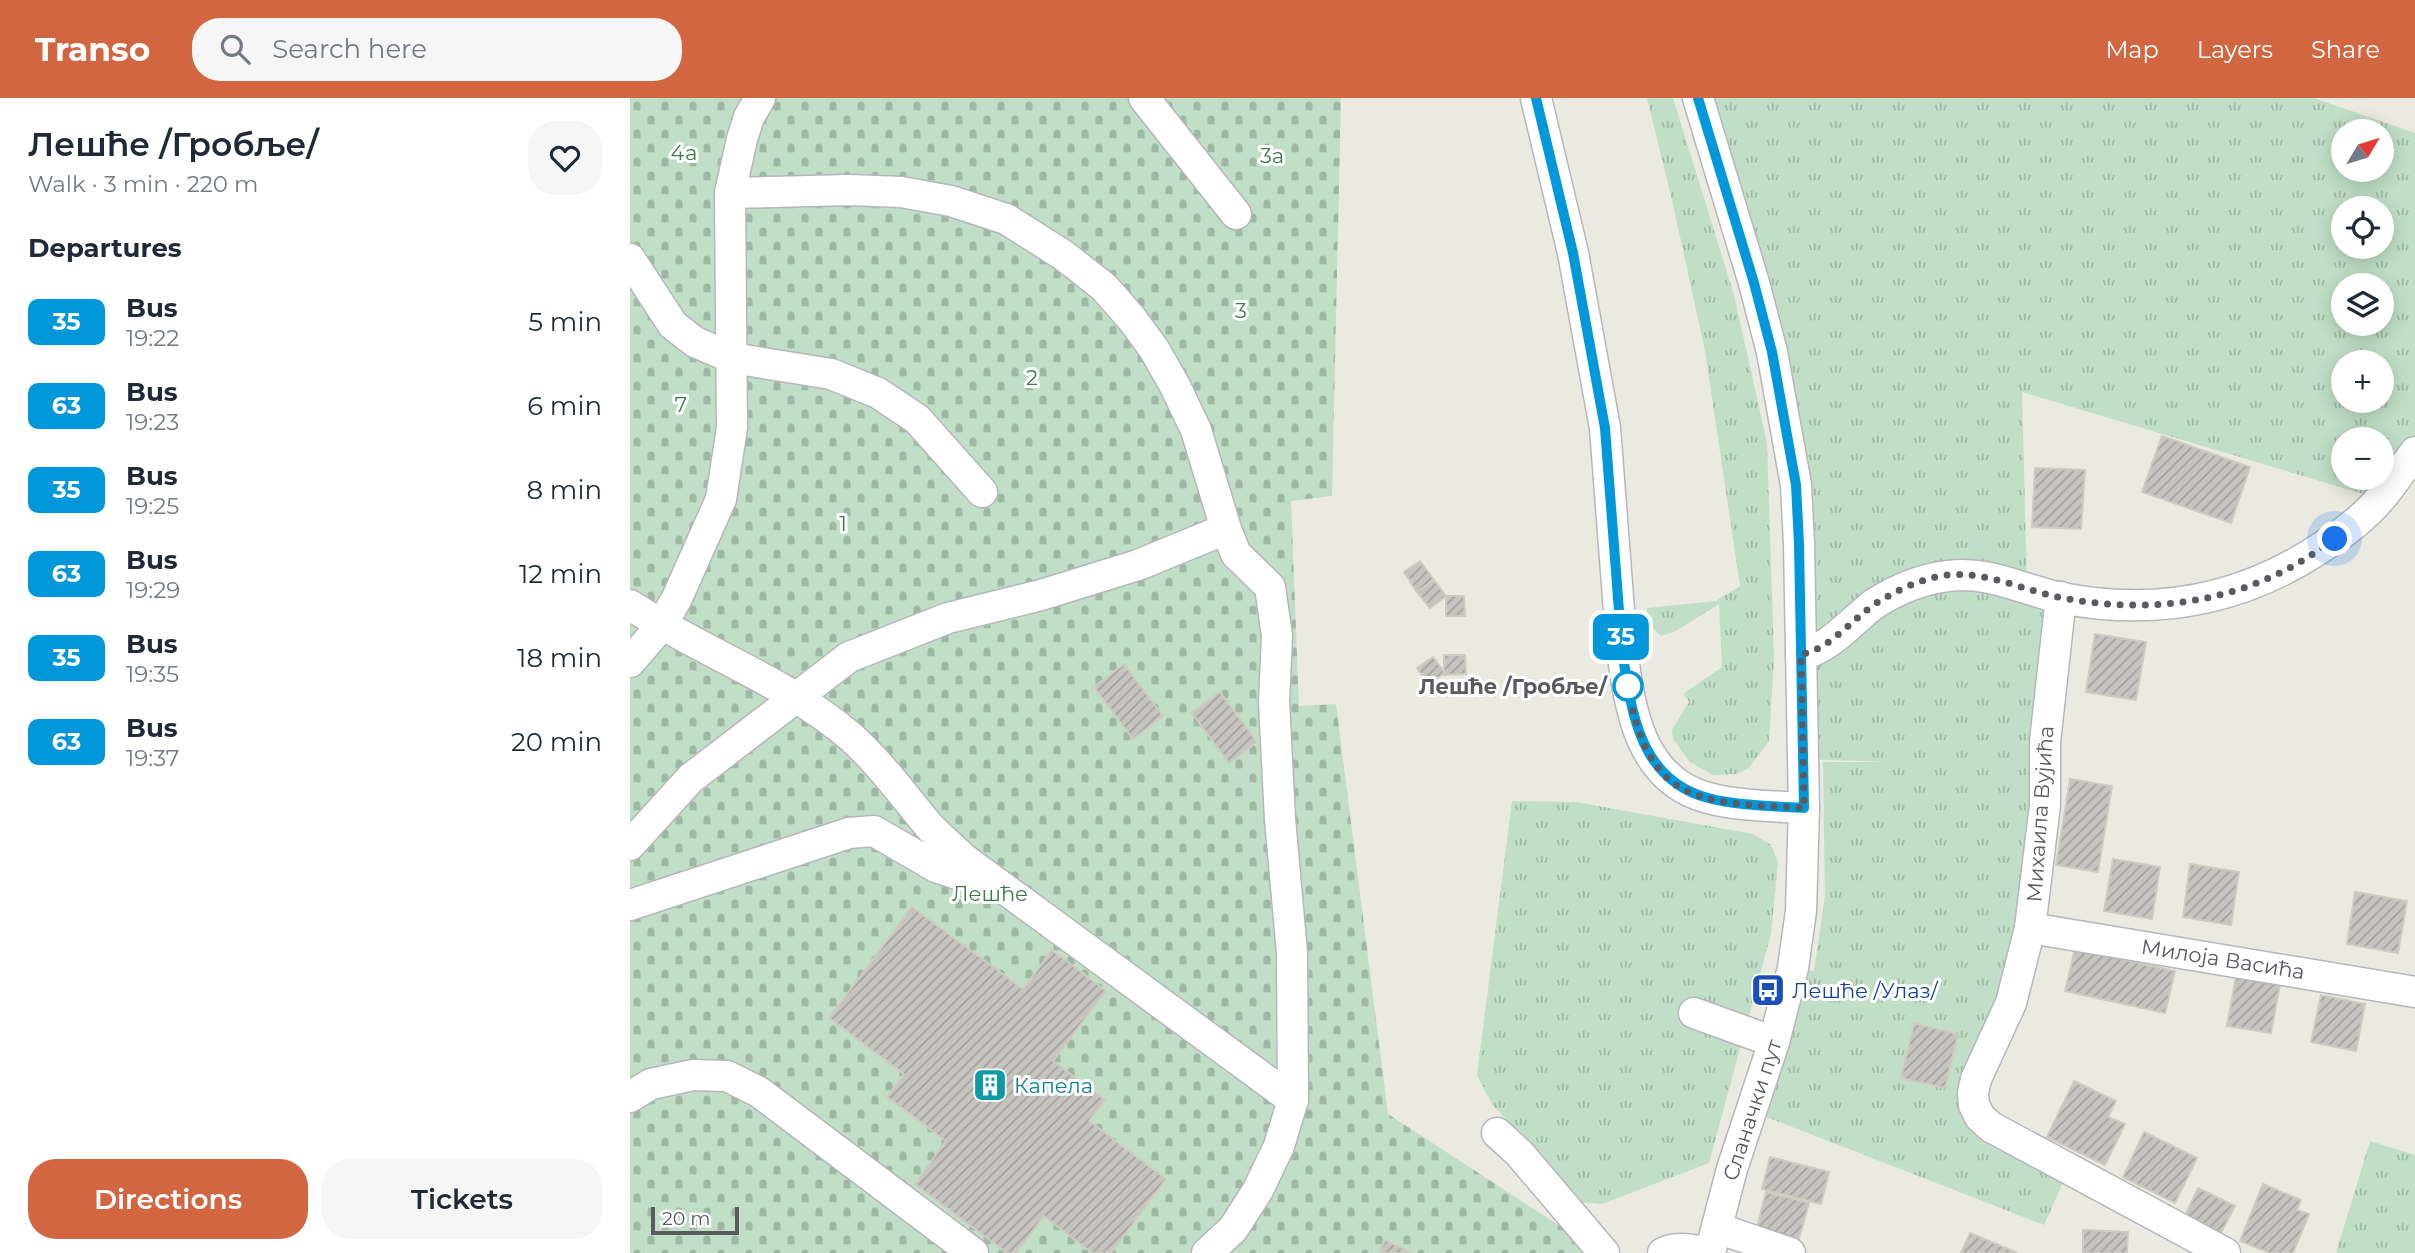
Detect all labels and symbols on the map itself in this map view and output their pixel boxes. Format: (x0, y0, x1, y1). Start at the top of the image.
north arrow (2331, 119, 2394, 182)
park label: 4a (671, 140, 697, 165)
park label: 3a (1260, 143, 1284, 168)
park label: 3 (1235, 298, 1247, 323)
park label: 2 (1026, 365, 1038, 390)
park label: 7 (675, 392, 687, 417)
park label: 1 (839, 511, 847, 536)
your location (2317, 521, 2352, 556)
line badge: 35 (1590, 614, 1653, 660)
marker: Лешће /Гробље/ (1613, 671, 1643, 701)
place label: Лешће /Гробље/ (1419, 674, 1609, 699)
street label: Михаила Вујића (2021, 725, 2059, 903)
park label: Лешће (952, 881, 1028, 906)
street label: Милоја Васића (2139, 934, 2307, 984)
bus stop icon: Лешће /Улаз/ (1749, 971, 1787, 1009)
place label: Лешће /Улаз/ (1792, 978, 1939, 1003)
street label: Сланачки пут (1717, 1036, 1787, 1184)
building icon: Капела (971, 1066, 1009, 1104)
place label: Капела (1014, 1073, 1093, 1098)
scale bar (651, 1204, 738, 1236)

